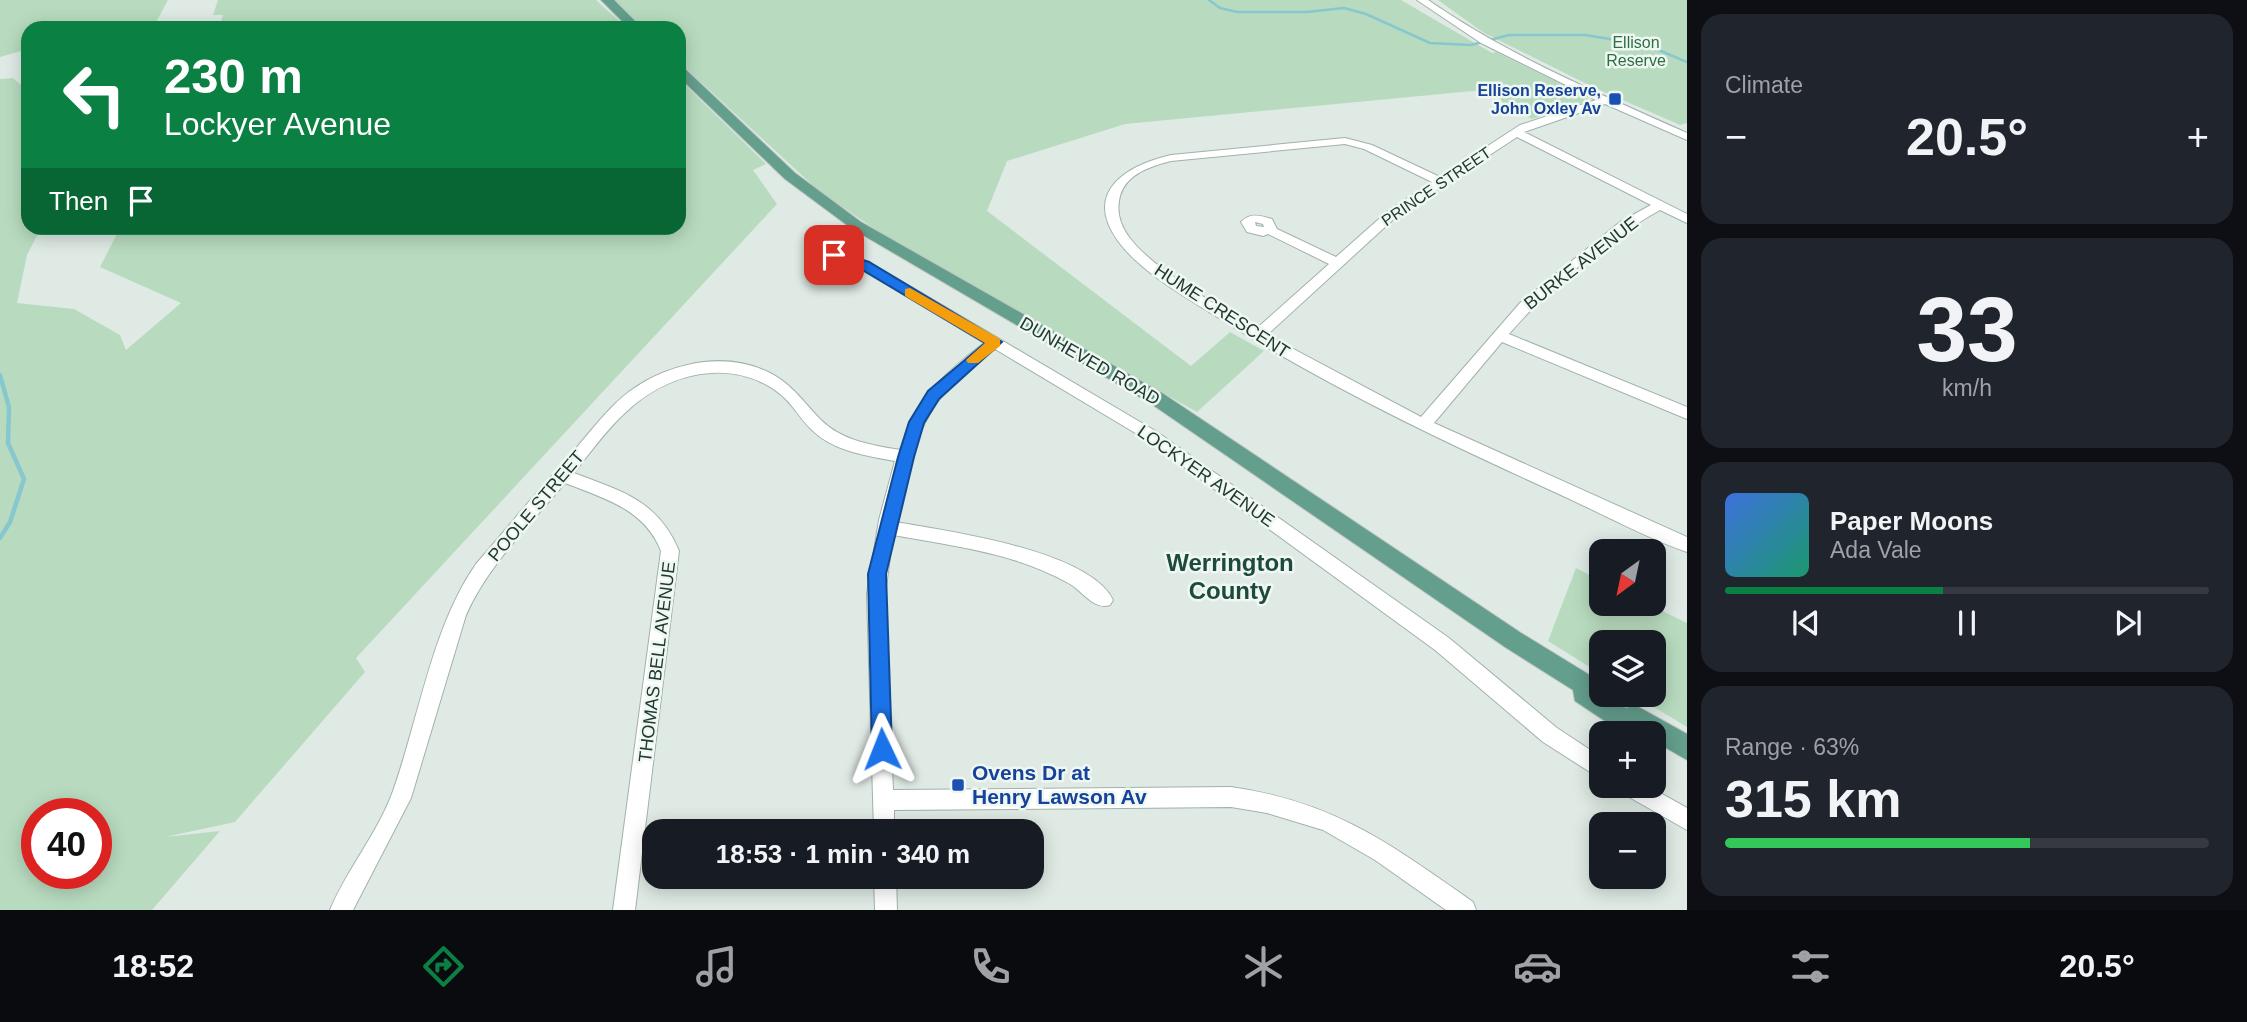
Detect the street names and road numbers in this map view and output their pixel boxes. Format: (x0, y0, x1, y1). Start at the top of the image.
street label: PRINCE STREET (1378, 143, 1494, 229)
street label: BURKE AVENUE (1520, 212, 1642, 314)
street label: HUME CRESCENT (1151, 260, 1293, 362)
street label: DUNHEVED ROAD (1017, 313, 1163, 409)
street label: LOCKYER AVENUE (1134, 421, 1278, 531)
street label: POOLE STREET (484, 447, 588, 565)
street label: THOMAS BELL AVENUE (635, 561, 679, 763)

